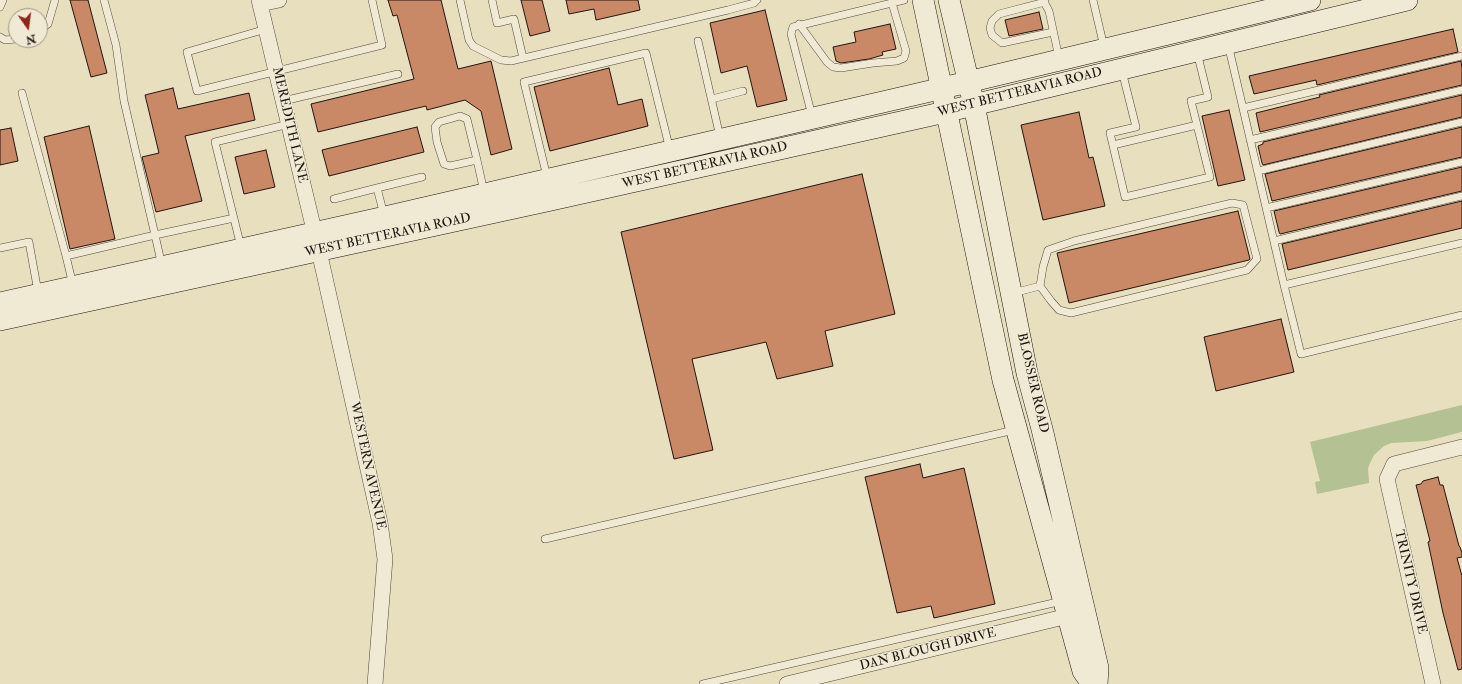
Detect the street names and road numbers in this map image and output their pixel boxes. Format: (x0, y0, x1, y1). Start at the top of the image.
street label: WEST BETTERAVIA ROAD (936, 65, 1104, 121)
street label: MEREDITH LANE (268, 66, 310, 184)
street label: WEST BETTERAVIA ROAD (621, 139, 789, 193)
street label: WEST BETTERAVIA ROAD (304, 211, 472, 261)
street label: BLOSSER ROAD (1013, 331, 1051, 435)
street label: WESTERN AVENUE (346, 401, 388, 531)
street label: TRINITY DRIVE (1390, 529, 1430, 635)
street label: DAN BLOUGH DRIVE (858, 625, 998, 675)

